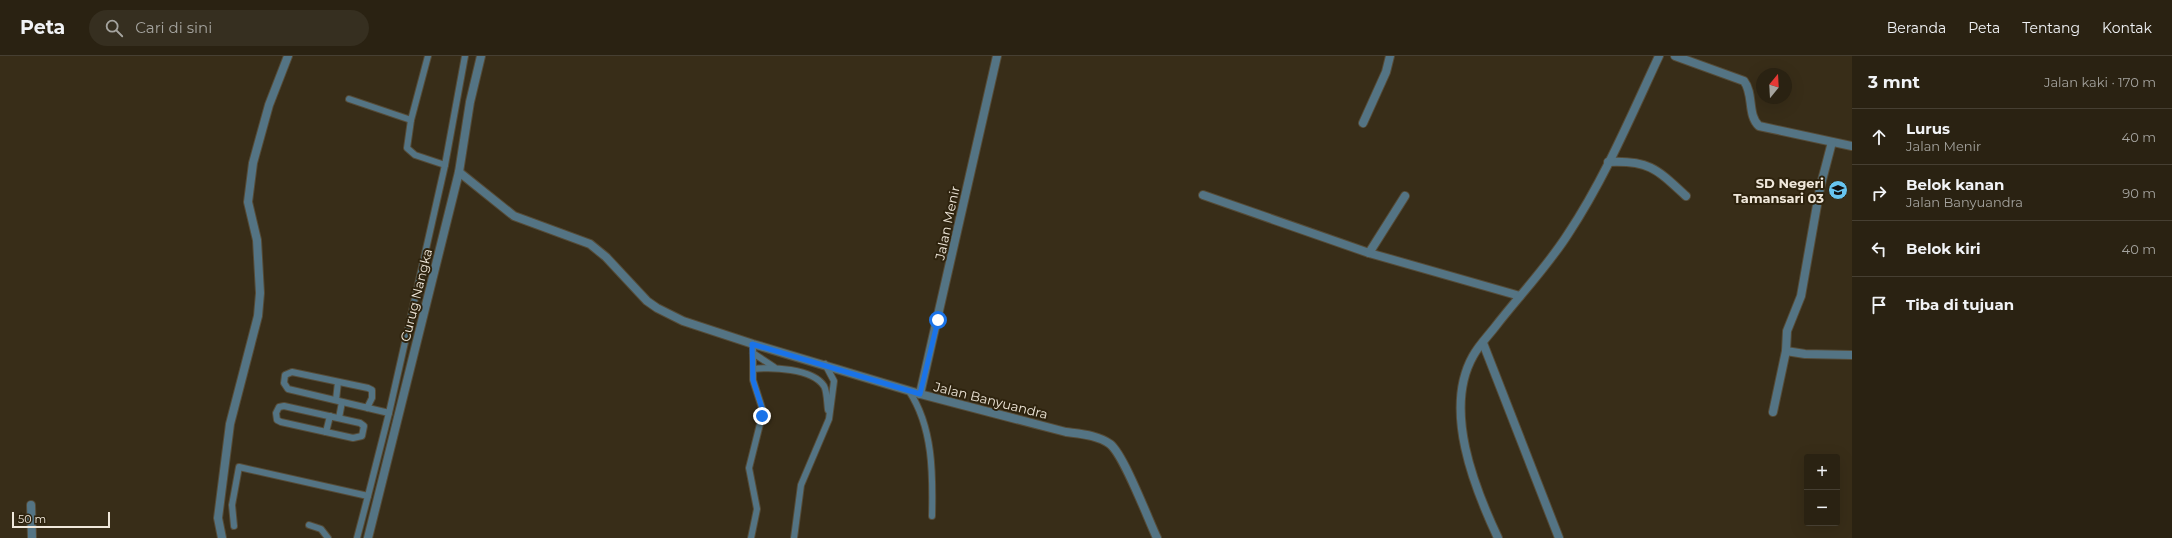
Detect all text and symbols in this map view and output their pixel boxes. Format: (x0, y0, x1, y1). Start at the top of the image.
search box (89, 10, 369, 46)
text: Peta (20, 16, 65, 39)
icon: search (103, 17, 125, 39)
text: Cari di sini (135, 18, 212, 37)
text: Beranda (1887, 19, 1946, 37)
text: Peta (1968, 19, 2000, 37)
text: Tentang (2022, 19, 2080, 37)
text: Kontak (2102, 19, 2152, 37)
north arrow (1756, 68, 1792, 104)
text: 3 mnt (1868, 72, 1920, 92)
text: Jalan kaki · 170 m (2044, 74, 2156, 90)
text: Lurus (1906, 119, 1950, 138)
icon: ahead (1868, 126, 1890, 148)
text: 40 m (2122, 129, 2156, 145)
text: Jalan Menir (1906, 138, 1981, 154)
place label: SD Negeri Tamansari 03 (1733, 175, 1824, 206)
text: Belok kanan (1906, 175, 2004, 194)
school or university icon: SD Negeri Tamansari 03 (1827, 179, 1849, 201)
icon: right (1868, 182, 1890, 204)
street label: Jalan Menir (931, 185, 963, 262)
text: 90 m (2122, 185, 2156, 201)
text: Jalan Banyuandra (1906, 194, 2023, 210)
icon: left (1868, 238, 1890, 260)
text: Belok kiri (1906, 239, 1981, 258)
text: 40 m (2122, 241, 2156, 257)
street label: Curug Nangka (397, 247, 435, 343)
icon: arrive (1868, 294, 1890, 316)
text: Tiba di tujuan (1906, 295, 2014, 314)
route start (929, 311, 947, 329)
street label: Jalan Banyuandra (931, 378, 1050, 422)
route end (753, 407, 771, 425)
map controls (1804, 454, 1840, 526)
button: + (1804, 454, 1840, 490)
button: − (1804, 490, 1840, 526)
scale bar (12, 510, 110, 529)
text: 50 m (18, 512, 46, 526)

